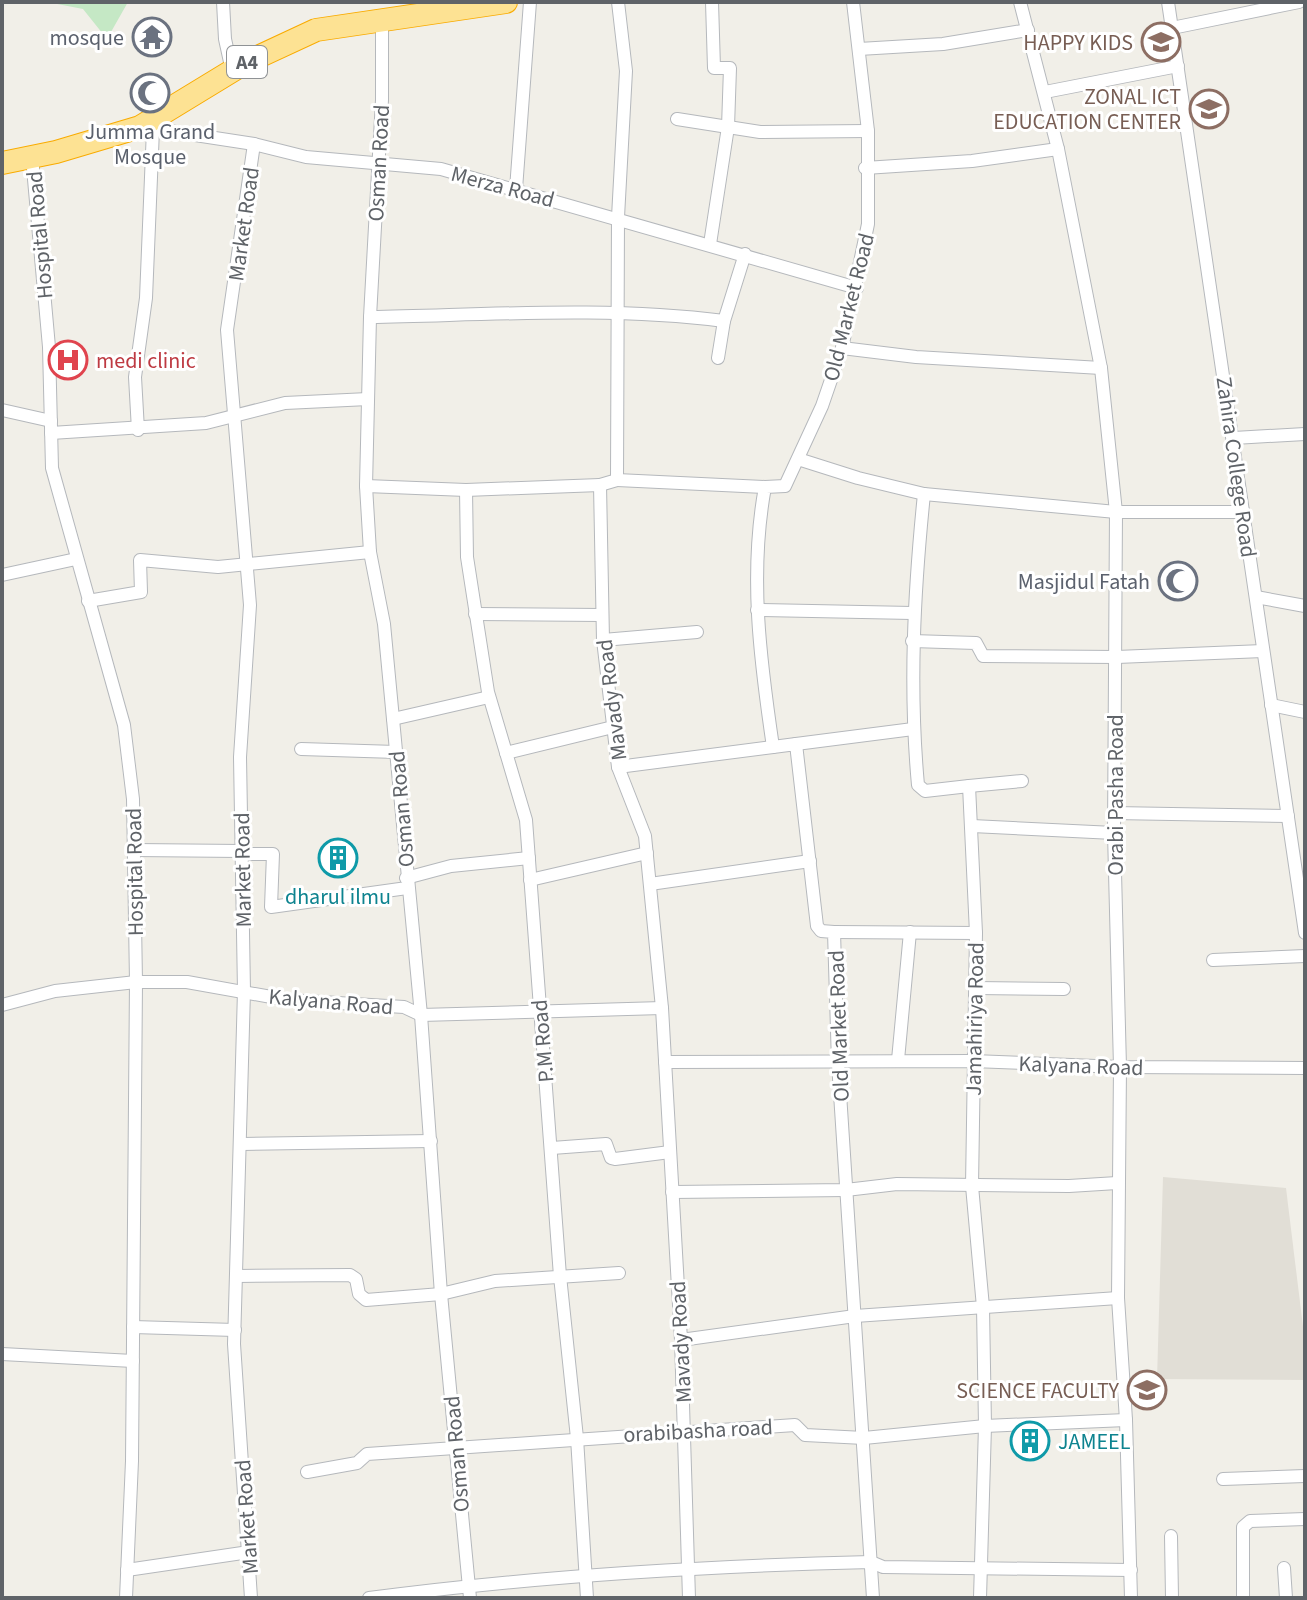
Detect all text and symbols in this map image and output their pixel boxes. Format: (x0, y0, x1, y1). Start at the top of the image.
temple icon: mosque (131, 16, 173, 58)
school or university icon: HAPPY KIDS (1140, 21, 1182, 63)
place label: mosque (50, 22, 124, 54)
place label: HAPPY KIDS (1023, 27, 1133, 59)
road number: A4 (227, 46, 267, 78)
mosque icon: Jumma Grand Mosque (129, 72, 171, 114)
place label: ZONAL ICT EDUCATION CENTER (993, 81, 1181, 138)
school or university icon: ZONAL ICT EDUCATION CENTER (1188, 88, 1230, 130)
street label: Osman Road (360, 104, 398, 222)
place label: Jumma Grand Mosque (85, 116, 215, 173)
street label: Merza Road (447, 158, 558, 216)
street label: Market Road (220, 165, 268, 283)
street label: Hospital Road (18, 170, 62, 300)
street label: Old Market Road (815, 230, 883, 385)
hospital icon: medi clinic (47, 339, 89, 381)
place label: medi clinic (96, 345, 196, 377)
street label: Zahira College Road (1207, 375, 1265, 560)
mosque icon: Masjidul Fatah (1157, 560, 1199, 602)
place label: Masjidul Fatah (1018, 566, 1150, 598)
street label: Mavady Road (589, 637, 635, 762)
street label: Orabi Pasha Road (1100, 714, 1132, 876)
street label: Osman Road (381, 749, 423, 868)
street label: Hospital Road (118, 808, 152, 936)
street label: Market Road (226, 812, 260, 928)
building icon: dharul ilmu (317, 837, 359, 879)
place label: dharul ilmu (285, 881, 391, 913)
street label: Jamahiriya Road (958, 942, 992, 1096)
street label: Old Market Road (820, 950, 858, 1102)
street label: Kalyana Road (267, 981, 395, 1023)
street label: P.M Road (523, 998, 563, 1084)
street label: Kalyana Road (1018, 1048, 1144, 1084)
street label: Mavady Road (662, 1280, 700, 1404)
school or university icon: SCIENCE FACULTY (1126, 1369, 1168, 1411)
place label: SCIENCE FACULTY (956, 1375, 1120, 1407)
street label: Osman Road (436, 1394, 478, 1513)
street label: orabibasha road (622, 1411, 774, 1451)
building icon: JAMEEL (1009, 1420, 1051, 1462)
place label: JAMEEL (1058, 1426, 1131, 1458)
street label: Market Road (227, 1458, 267, 1575)

